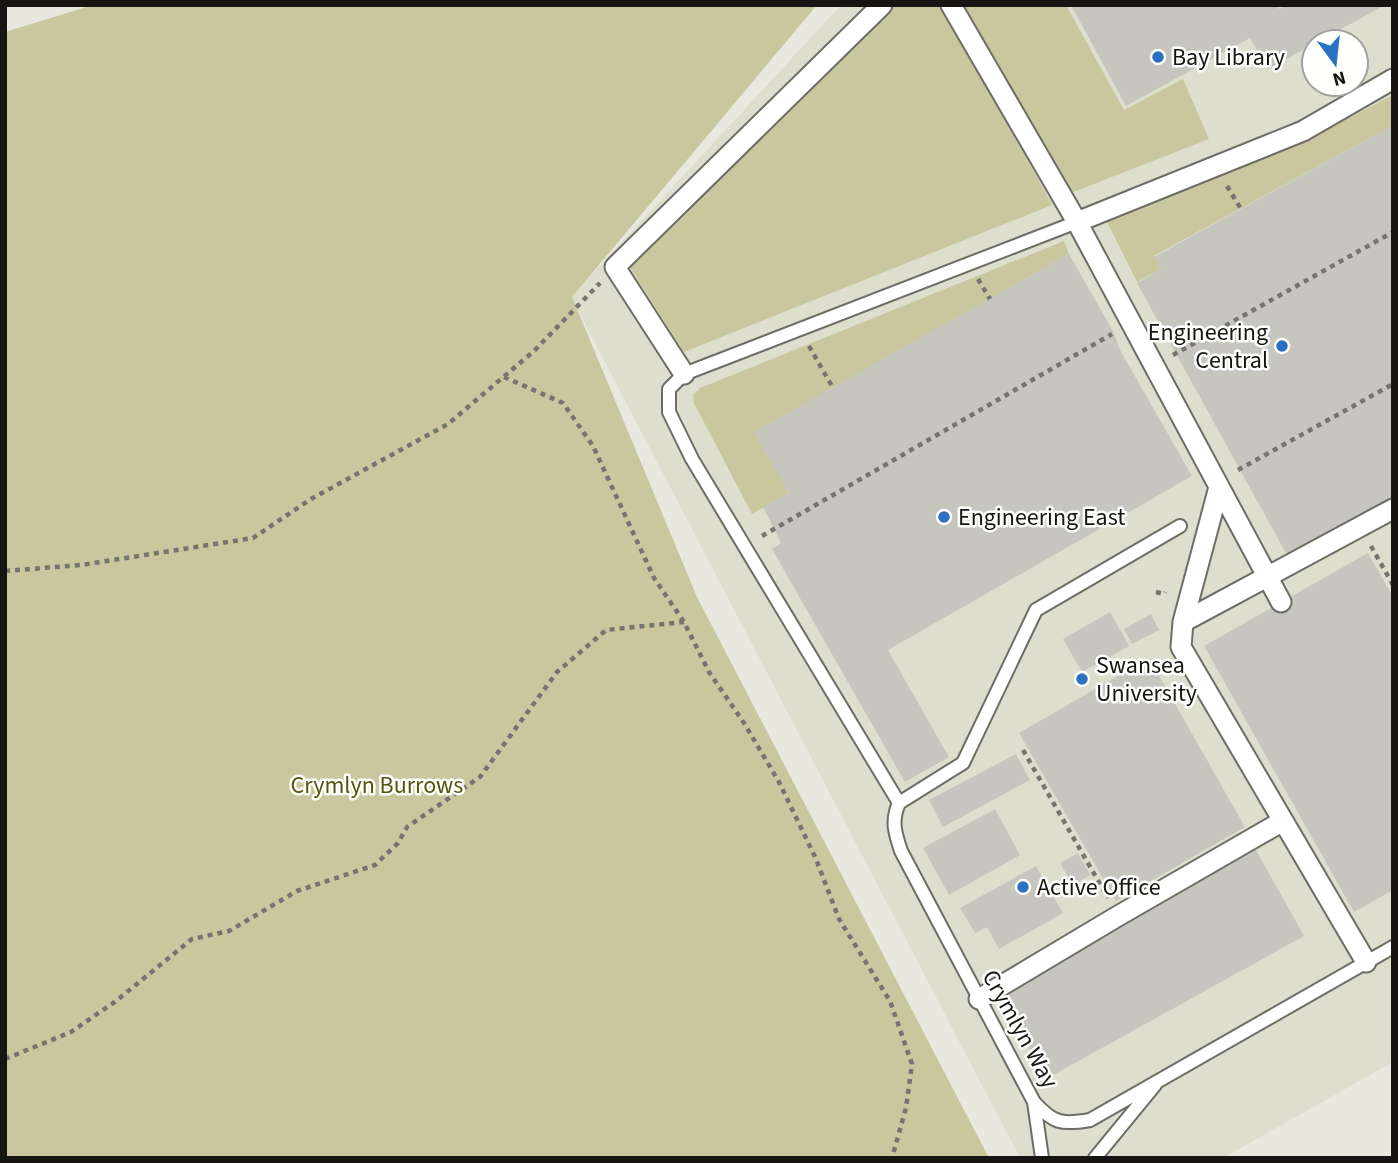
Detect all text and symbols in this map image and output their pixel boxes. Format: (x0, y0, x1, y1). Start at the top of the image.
north arrow (1300, 28, 1370, 98)
place label: Bay Library (1172, 40, 1285, 75)
marker: Bay Library (1150, 49, 1166, 65)
text: N (1329, 63, 1349, 93)
place label: Engineering Central (1148, 315, 1268, 378)
marker: Engineering Central (1274, 338, 1290, 354)
place label: Engineering East (958, 500, 1125, 535)
marker: Engineering East (936, 509, 952, 525)
place label: Swansea University (1096, 648, 1197, 711)
marker: Swansea University (1074, 671, 1090, 687)
park label: Crymlyn Burrows (291, 768, 463, 803)
place label: Active Office (1037, 870, 1161, 905)
marker: Active Office (1015, 879, 1031, 895)
street label: Crymlyn Way (973, 963, 1067, 1095)

